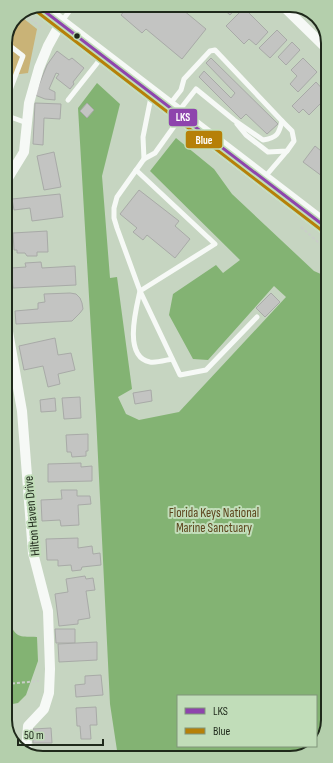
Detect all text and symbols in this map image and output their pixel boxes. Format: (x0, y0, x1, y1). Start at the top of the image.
unlabelled marker (72, 31, 82, 41)
line badge: LKS (168, 108, 198, 127)
text: LKS (176, 111, 190, 124)
line badge: Blue (185, 130, 223, 149)
text: Blue (196, 134, 213, 147)
street label: Hilton Haven Drive (21, 475, 43, 557)
park label: Florida Keys National Marine Sanctuary (169, 505, 259, 536)
legend (177, 695, 317, 747)
text: LKS (213, 704, 228, 719)
scale bar (18, 721, 103, 747)
text: Blue (213, 724, 231, 739)
text: 50 m (24, 728, 44, 743)

